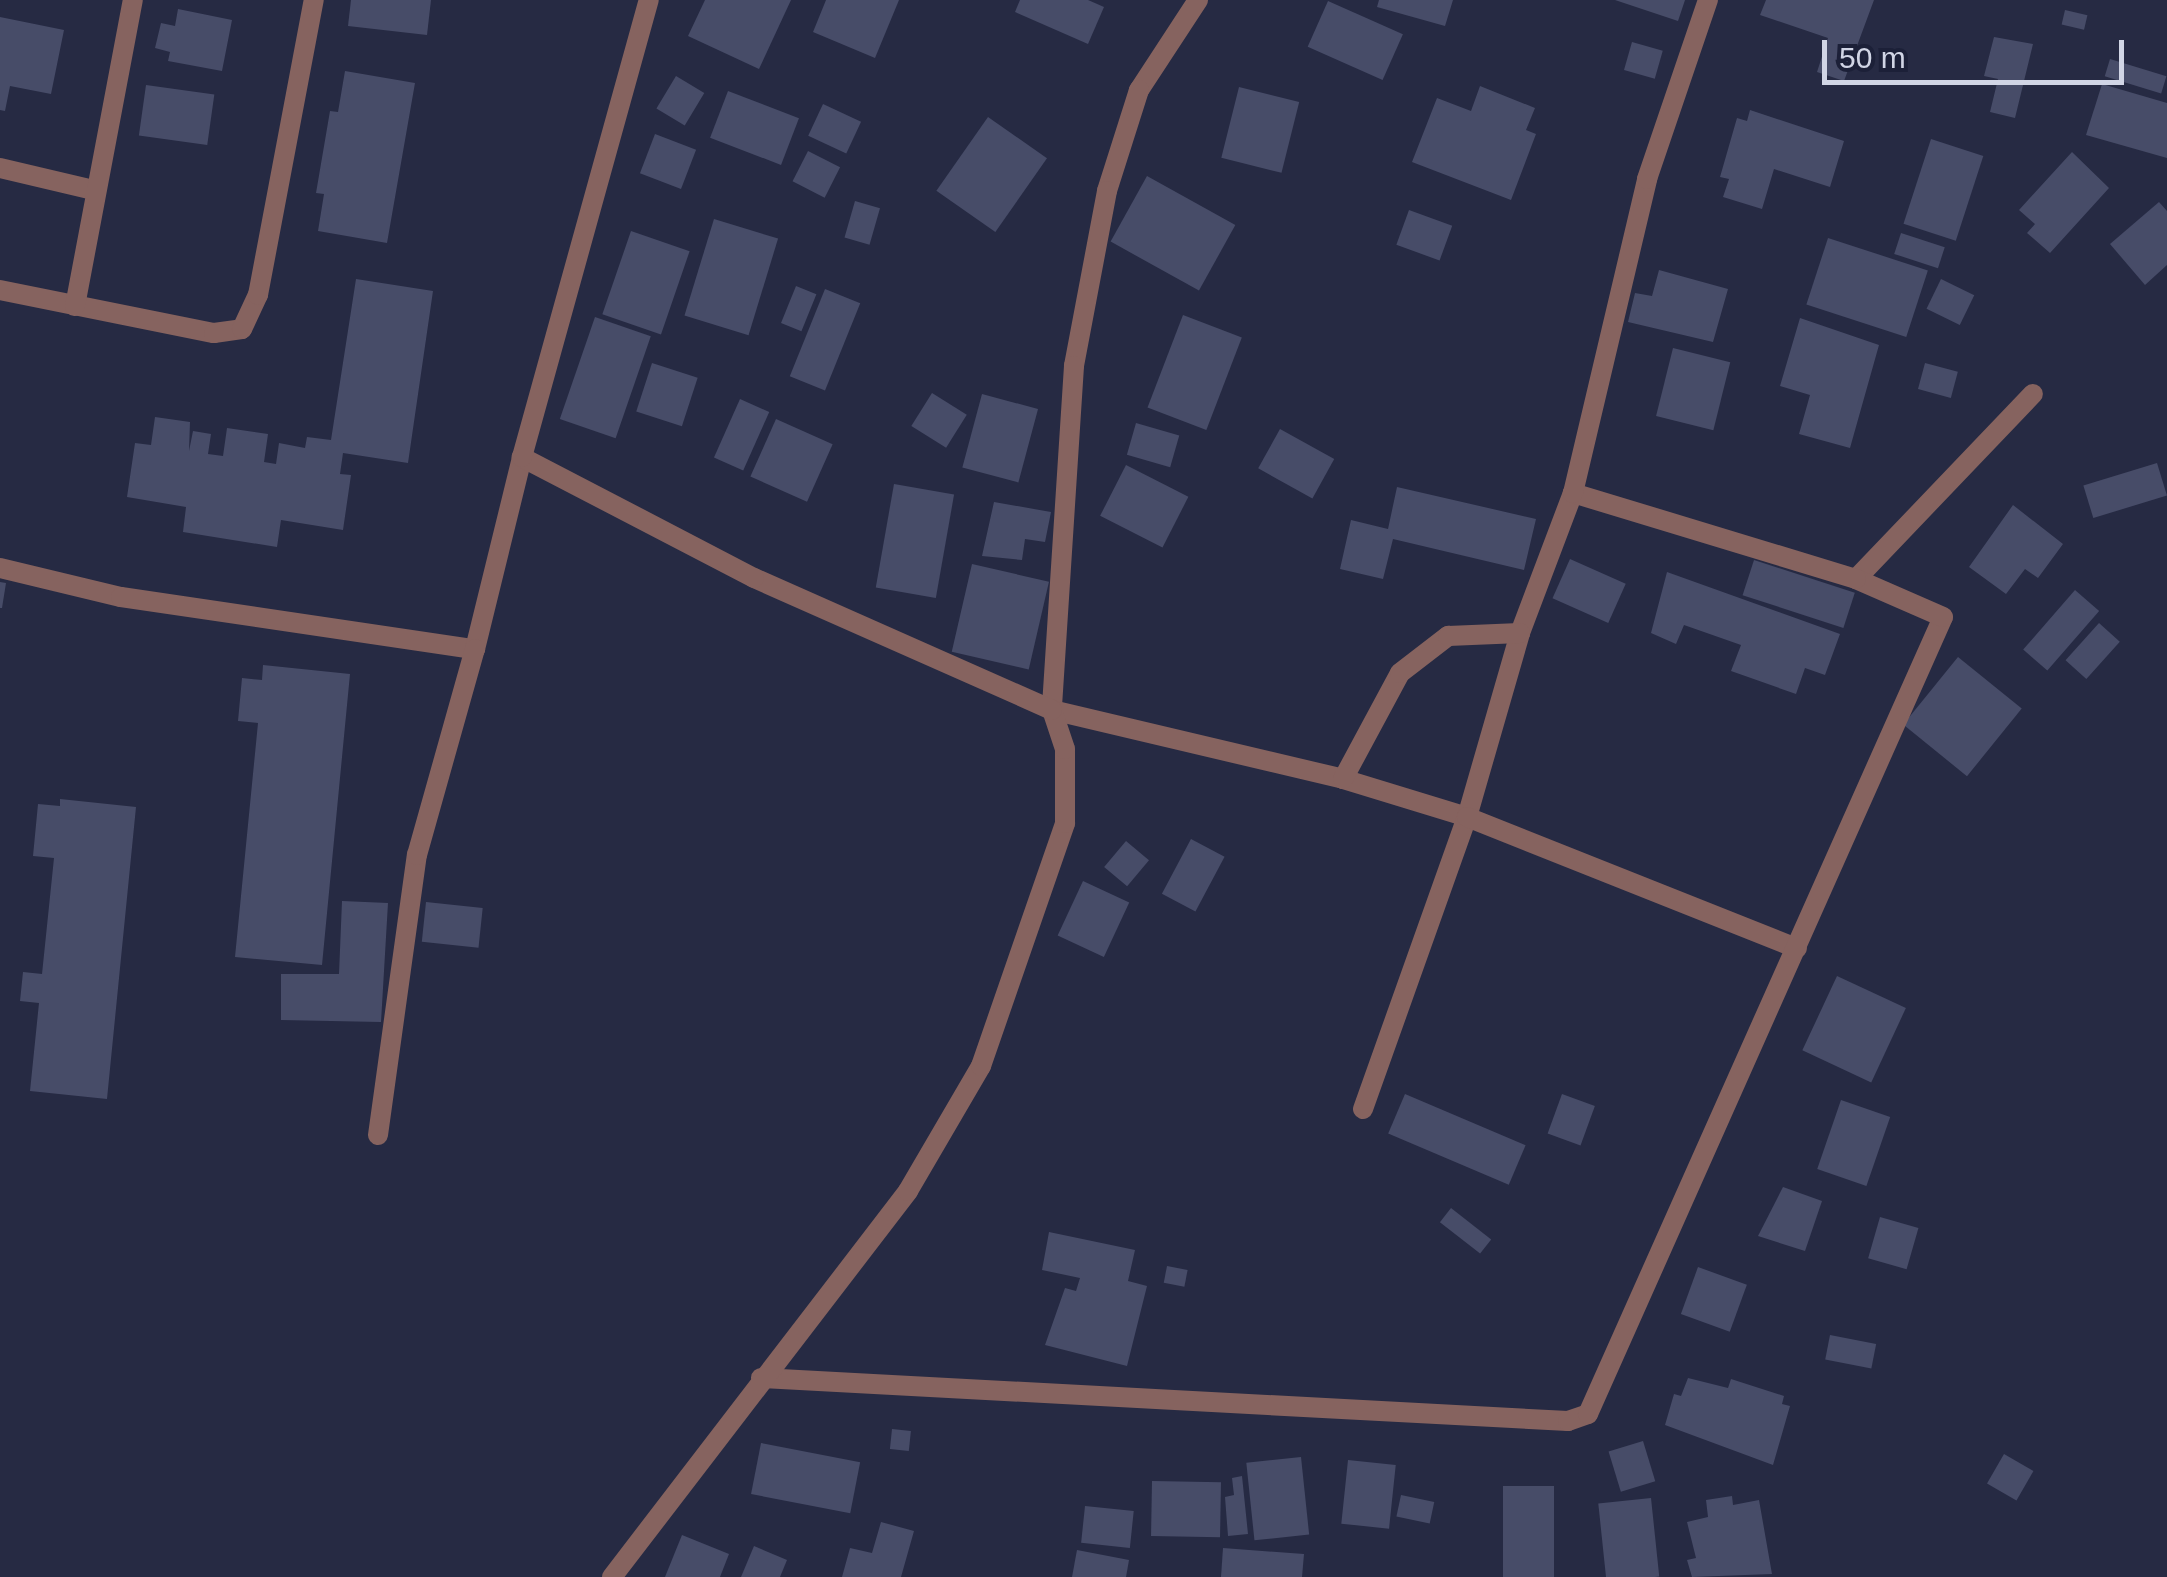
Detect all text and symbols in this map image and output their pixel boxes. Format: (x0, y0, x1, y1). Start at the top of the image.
scale bar (1827, 20, 2130, 82)
text: 50 m (1839, 41, 1906, 74)

